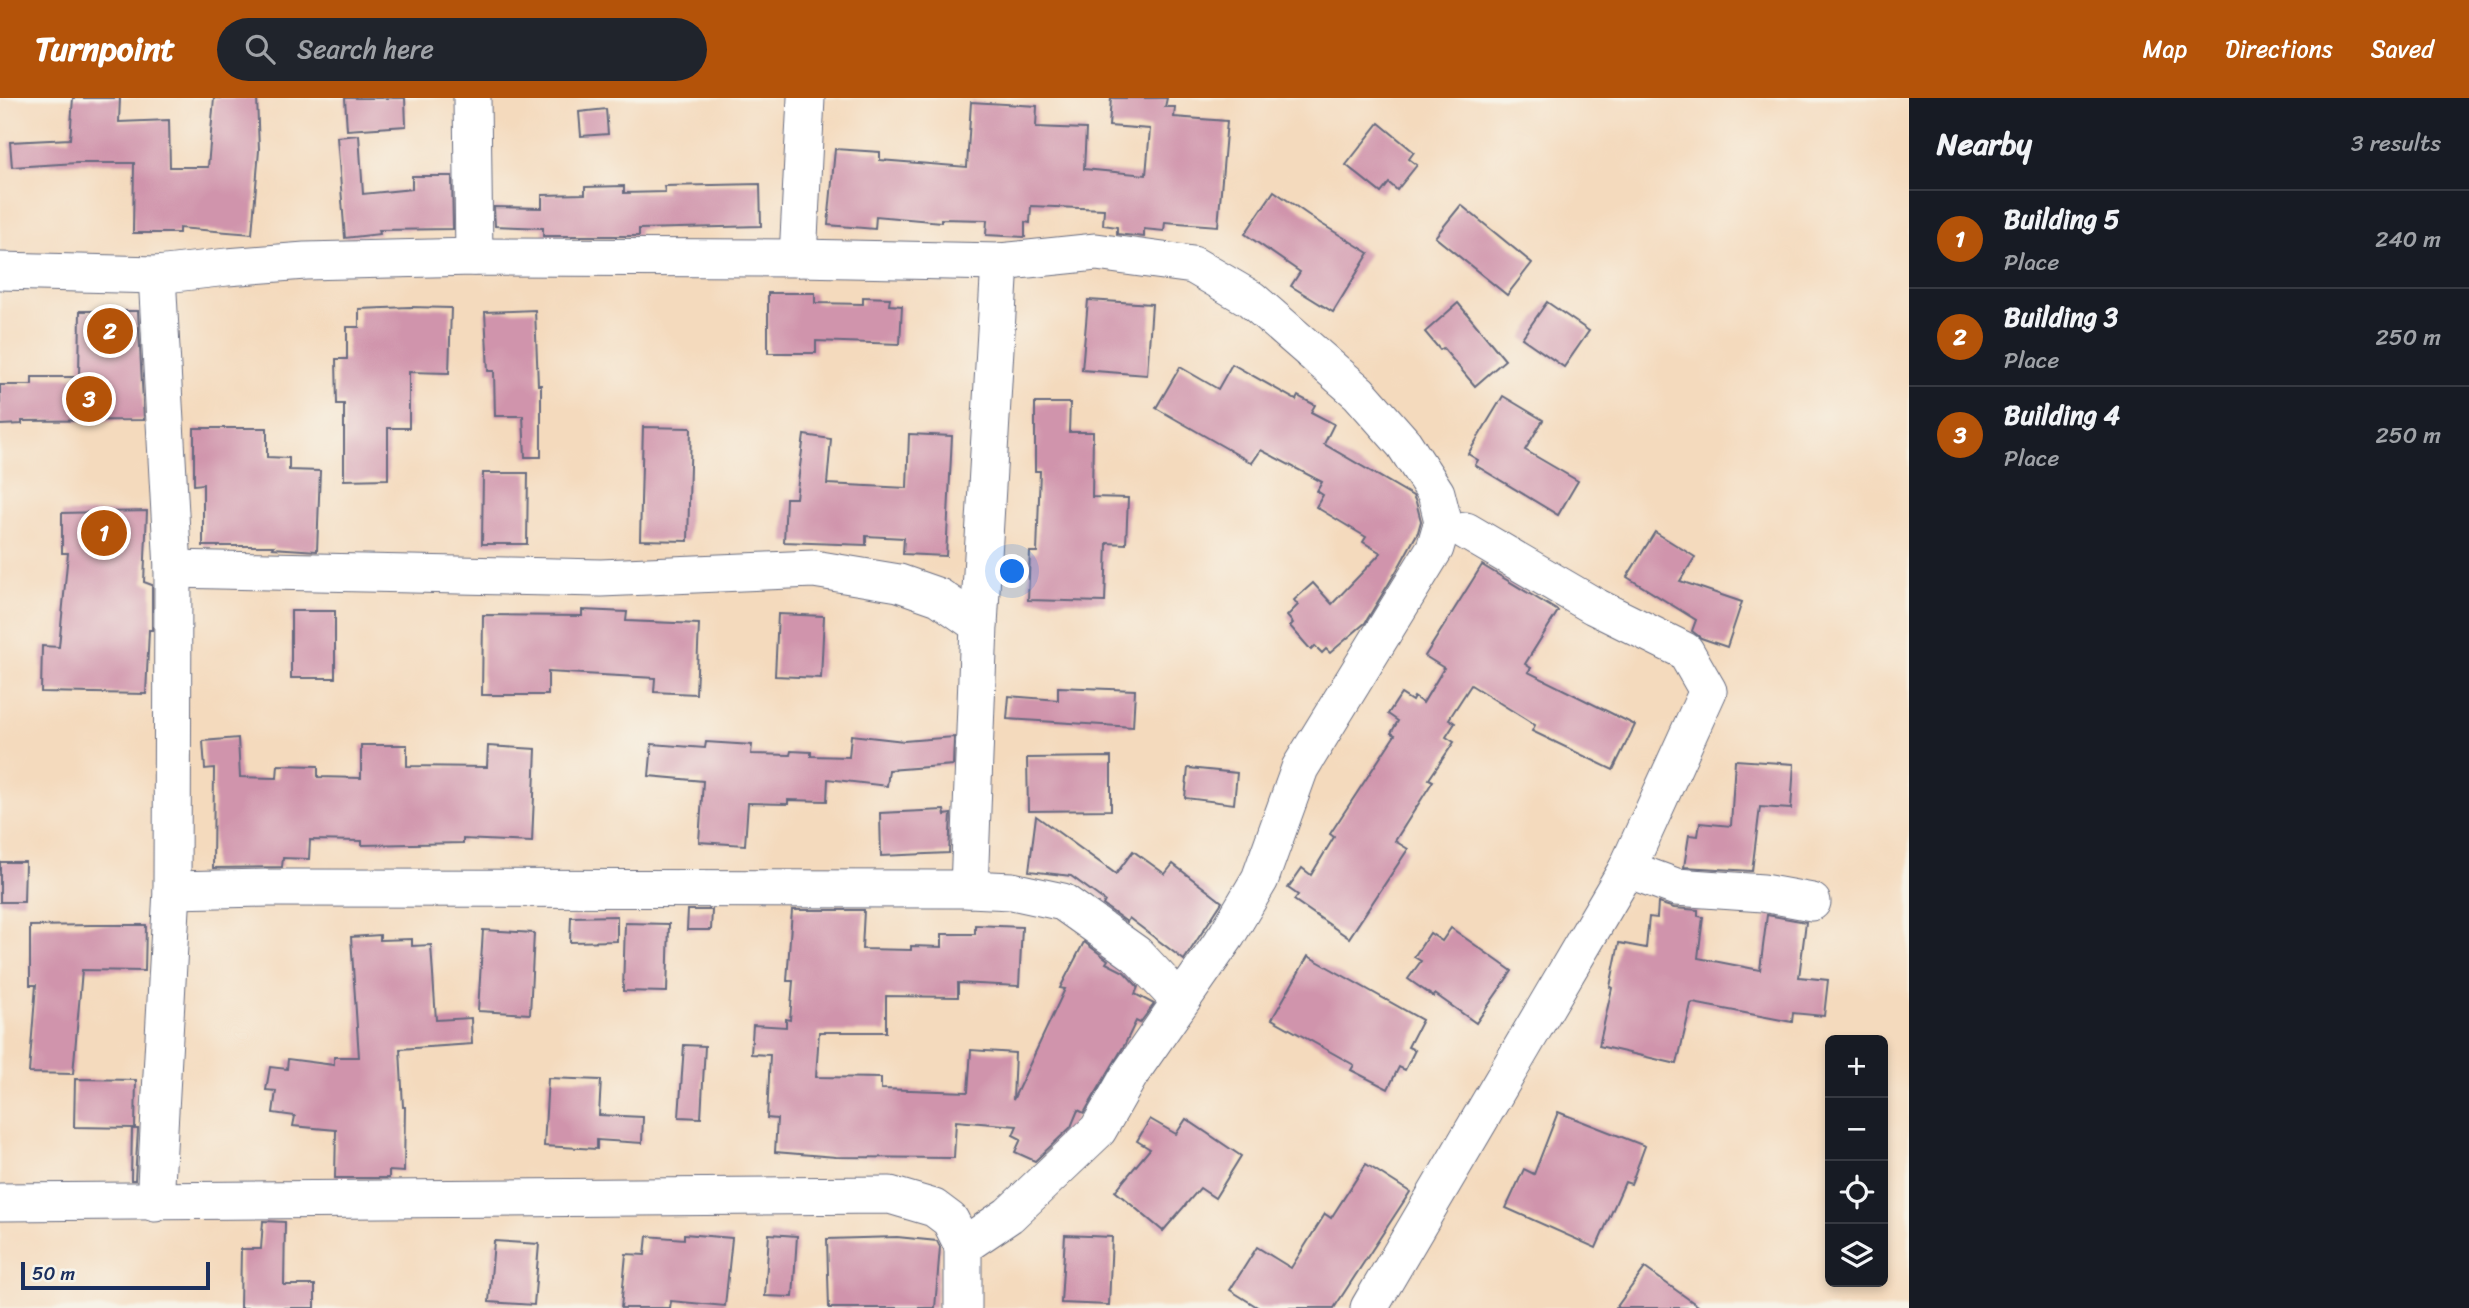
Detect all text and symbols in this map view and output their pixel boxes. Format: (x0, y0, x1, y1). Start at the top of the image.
search box (217, 18, 707, 81)
text: Turnpoint (35, 20, 175, 78)
text: Search here (297, 26, 434, 72)
text: Map (2143, 28, 2187, 70)
text: Directions (2225, 28, 2333, 70)
text: Saved (2371, 28, 2434, 70)
icon: search (241, 30, 279, 68)
text: Nearby (1937, 117, 2032, 171)
text: 3 results (2351, 123, 2441, 164)
text: Building 5 (2004, 196, 2120, 242)
text: 1 (1955, 219, 1965, 260)
text: 240 m (2375, 219, 2441, 260)
text: Place (2004, 242, 2059, 283)
text: Building 3 (2004, 294, 2118, 340)
pin: 2 (87, 305, 133, 357)
text: 2 (1953, 317, 1967, 358)
text: 250 m (2375, 317, 2441, 358)
text: Place (2004, 340, 2059, 381)
pin: 3 (66, 373, 112, 425)
text: Building 4 (2004, 392, 2120, 438)
text: 3 (1954, 415, 1966, 456)
text: 250 m (2375, 415, 2441, 456)
text: Place (2004, 438, 2059, 479)
pin: 1 (81, 507, 127, 559)
your location (995, 554, 1029, 588)
map controls (1825, 1035, 1888, 1287)
button: + (1825, 1035, 1888, 1098)
button: − (1825, 1098, 1888, 1161)
button: locate (1825, 1161, 1888, 1224)
button: layers (1825, 1224, 1888, 1287)
text: 50 m (32, 1257, 75, 1290)
scale bar (21, 1259, 210, 1291)

